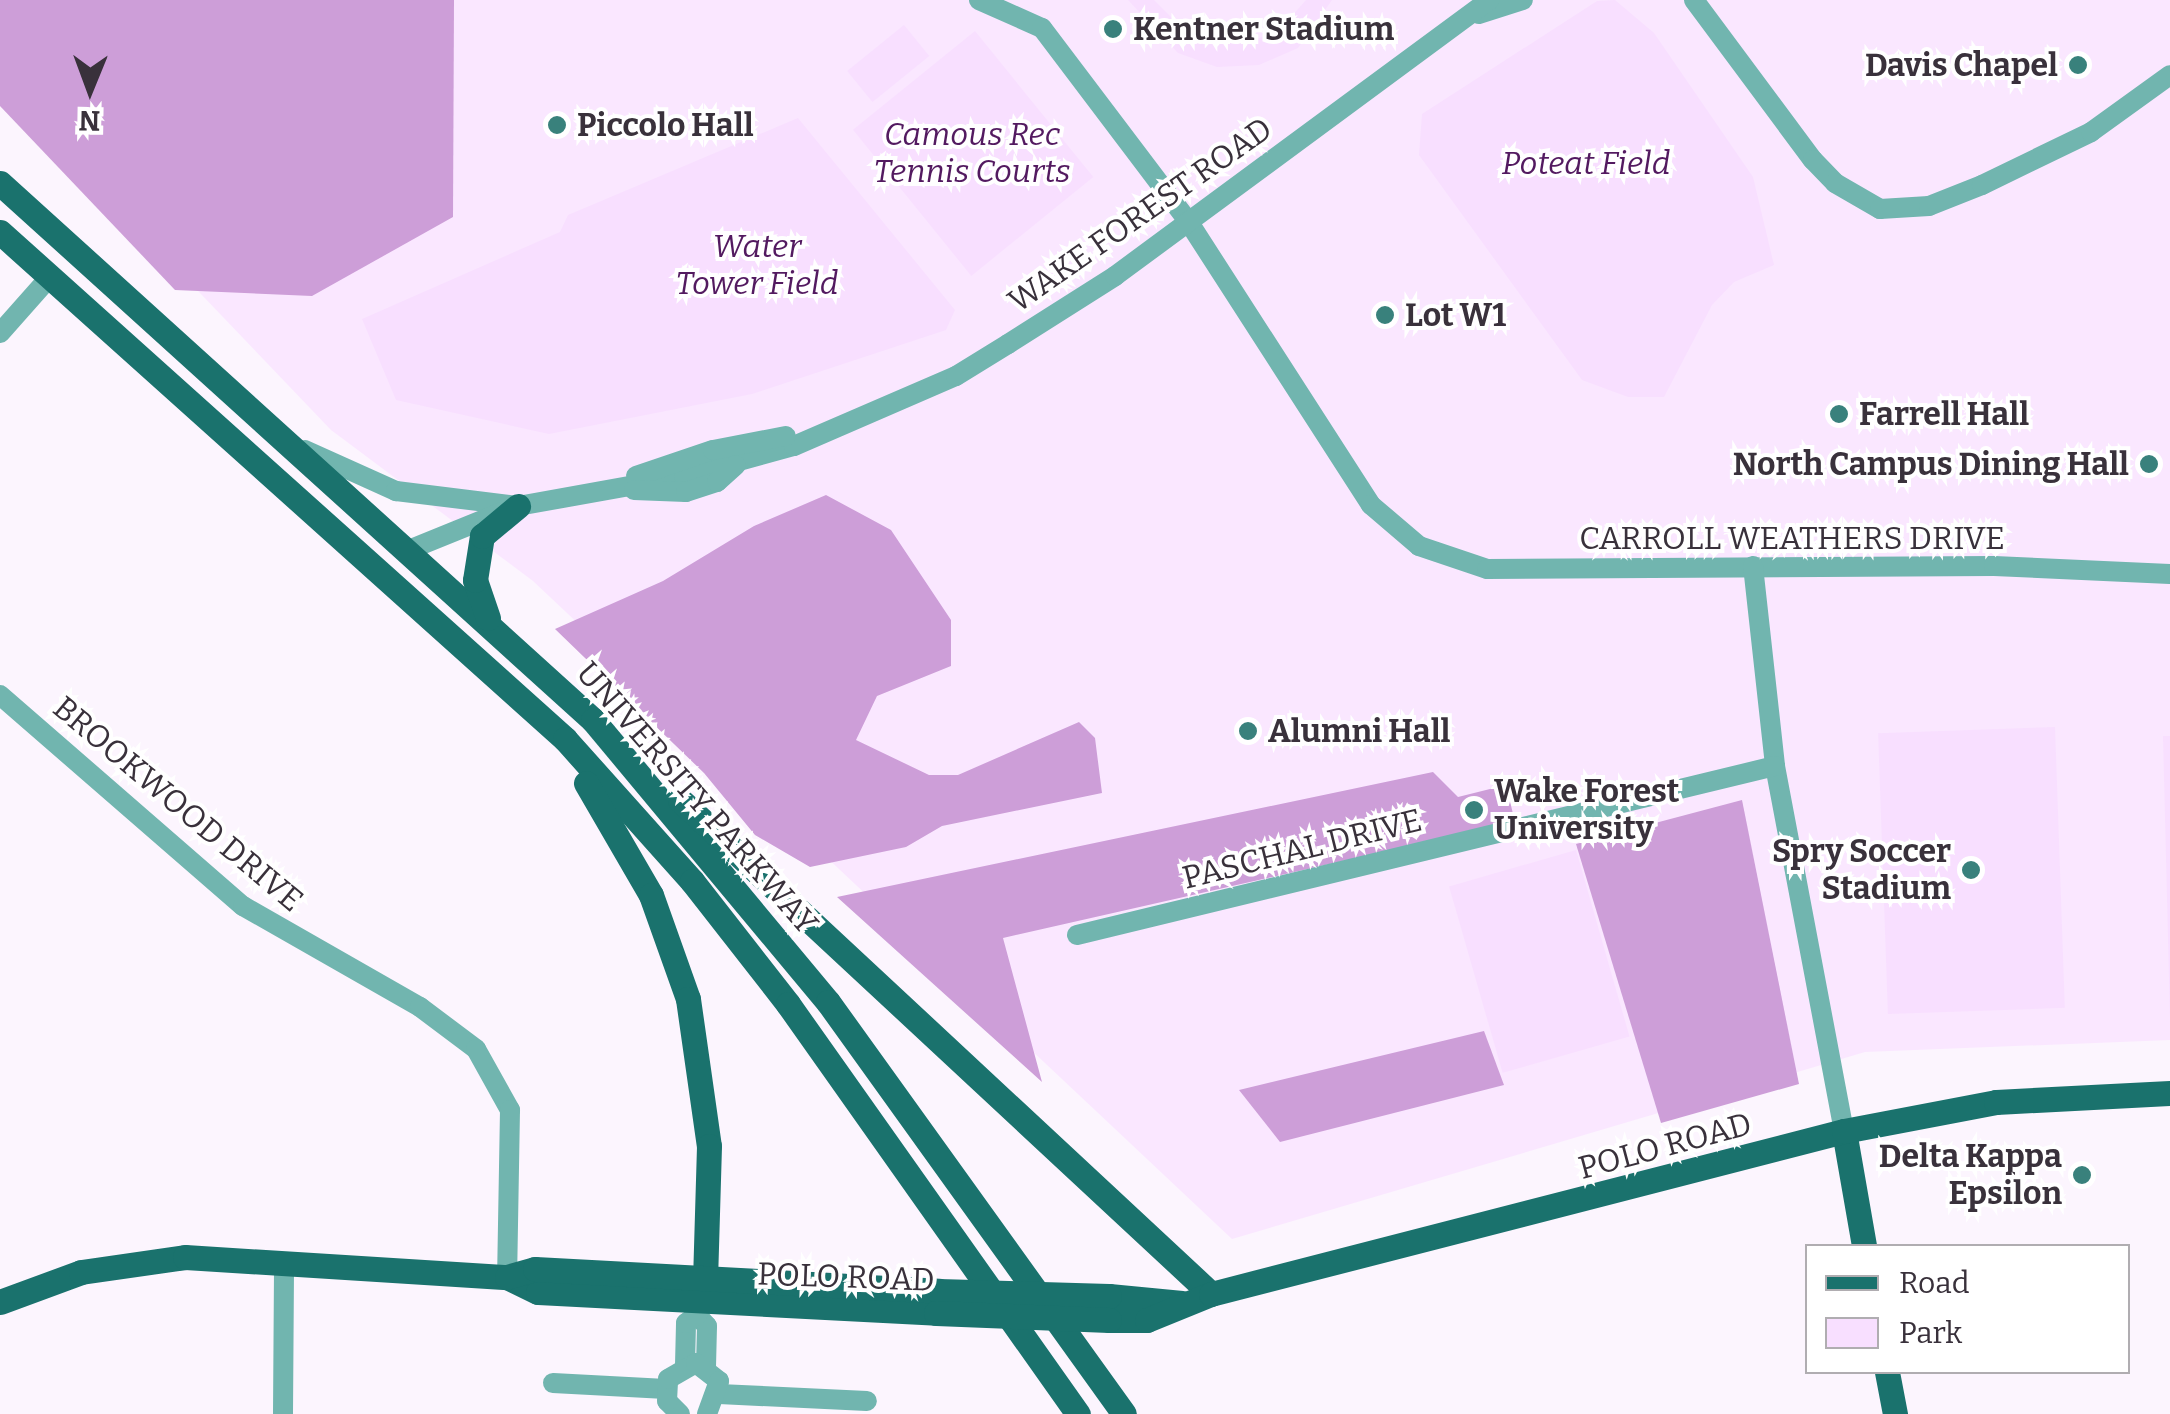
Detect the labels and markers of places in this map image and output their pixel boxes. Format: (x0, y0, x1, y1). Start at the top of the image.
place label: Kentner Stadium (1133, 10, 1394, 48)
marker: Kentner Stadium (1102, 18, 1124, 40)
place label: Davis Chapel (1865, 46, 2058, 84)
marker: Davis Chapel (2067, 54, 2089, 76)
place label: Piccolo Hall (577, 106, 754, 144)
marker: Piccolo Hall (546, 114, 568, 136)
place label: Lot W1 (1405, 296, 1506, 334)
marker: Lot W1 (1374, 304, 1396, 326)
place label: Farrell Hall (1859, 395, 2029, 433)
marker: Farrell Hall (1828, 403, 1850, 425)
place label: North Campus Dining Hall (1733, 445, 2129, 483)
marker: North Campus Dining Hall (2138, 453, 2160, 475)
place label: Alumni Hall (1268, 712, 1451, 750)
marker: Alumni Hall (1237, 720, 1259, 742)
place label: Wake Forest University (1494, 773, 1679, 848)
marker: Wake Forest University (1463, 799, 1485, 821)
place label: Spry Soccer Stadium (1772, 833, 1951, 908)
marker: Spry Soccer Stadium (1960, 859, 1982, 881)
place label: Delta Kappa Epsilon (1879, 1138, 2062, 1213)
marker: Delta Kappa Epsilon (2071, 1164, 2093, 1186)

